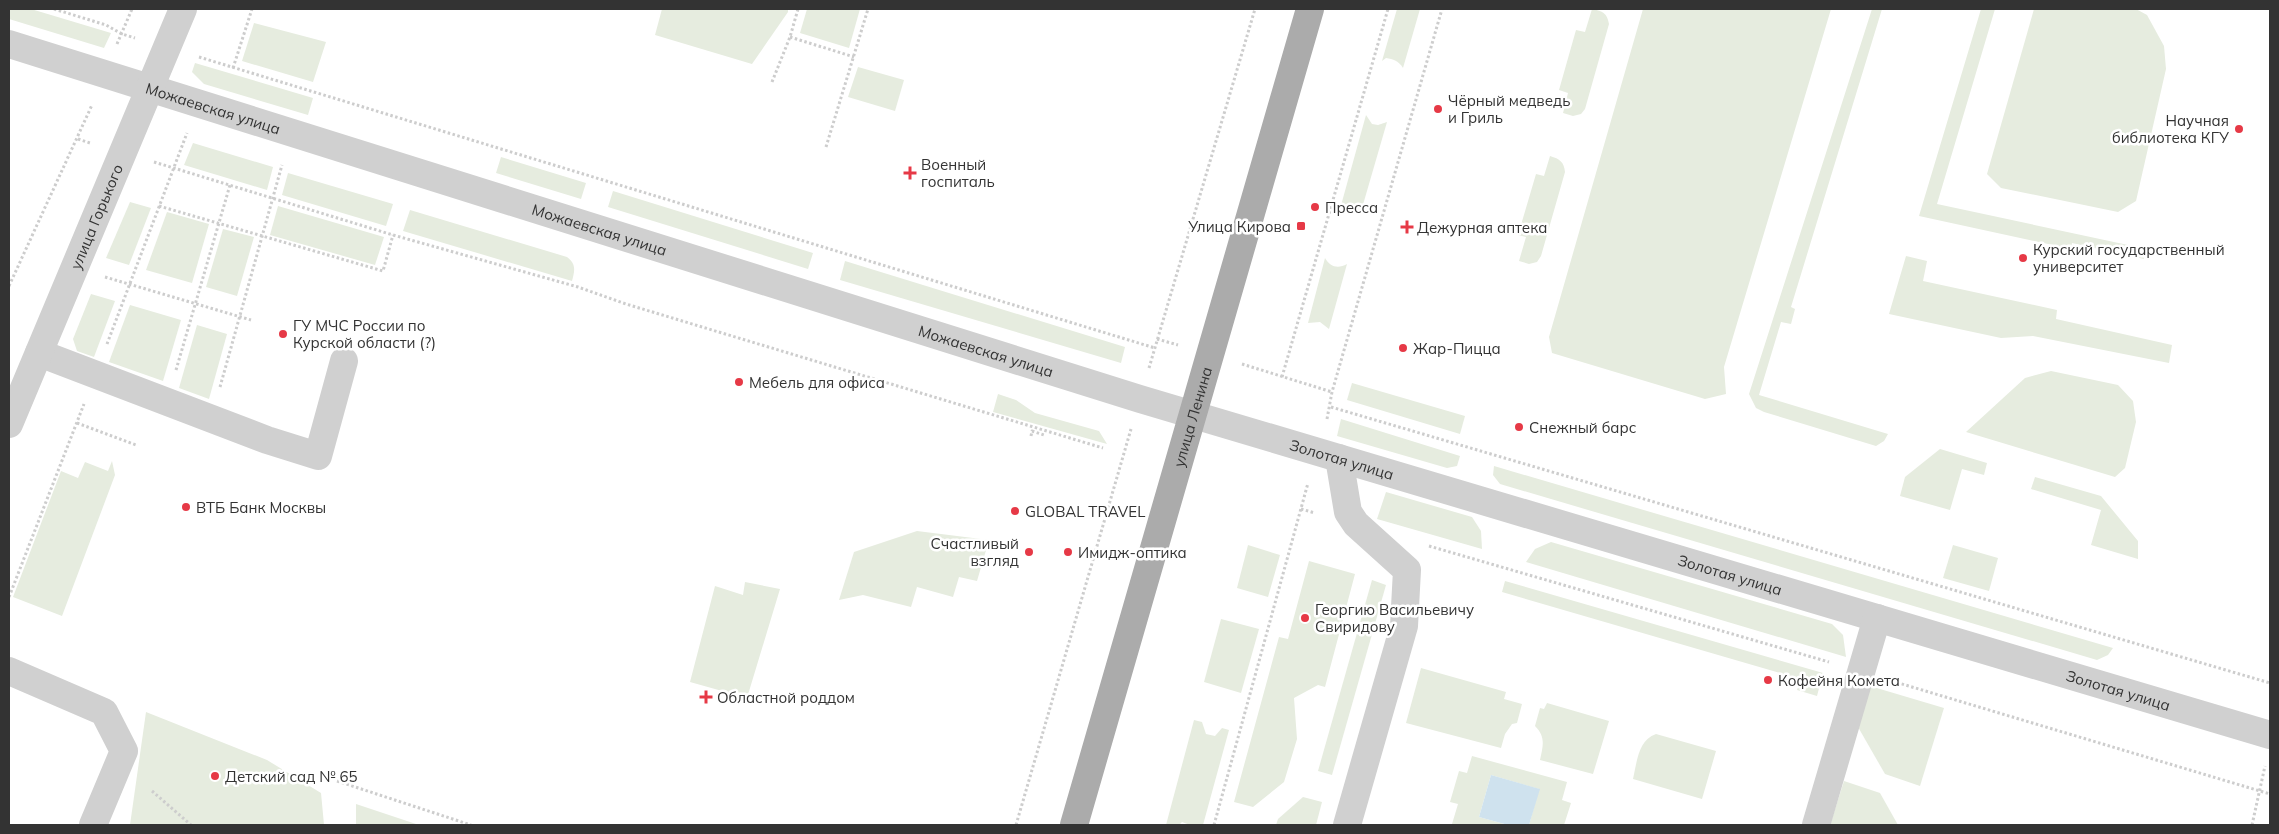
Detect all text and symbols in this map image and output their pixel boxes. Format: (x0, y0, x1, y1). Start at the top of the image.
street label: Можаевская улица (143, 78, 283, 138)
place label: Чёрный медведь и Гриль (1448, 91, 1570, 127)
marker: Чёрный медведь и Гриль (1432, 103, 1444, 115)
place label: Научная библиотека КГУ (2112, 111, 2229, 147)
marker: Научная библиотека КГУ (2233, 123, 2245, 135)
place label: Военный госпиталь (921, 155, 995, 191)
street label: улица Горького (65, 161, 127, 272)
marker: Военный госпиталь (903, 166, 917, 180)
place label: Пресса (1325, 198, 1378, 217)
street label: Можаевская улица (530, 199, 669, 259)
marker: Пресса (1309, 201, 1321, 213)
place label: Улица Кирова (1187, 217, 1291, 236)
place label: Дежурная аптека (1417, 218, 1547, 237)
marker: Улица Кирова (1295, 220, 1307, 232)
marker: Дежурная аптека (1401, 221, 1413, 233)
place label: Курский государственный университет (2033, 240, 2225, 276)
marker: Курский государственный университет (2017, 252, 2029, 264)
place label: ГУ МЧС России по Курской области (?) (293, 316, 436, 352)
street label: Можаевская улица (916, 321, 1056, 381)
marker: ГУ МЧС России по Курской области (?) (277, 328, 289, 340)
place label: Жар-Пицца (1413, 339, 1501, 358)
marker: Жар-Пицца (1397, 342, 1409, 354)
street label: улица Ленина (1169, 364, 1216, 469)
place label: Мебель для офиса (749, 373, 885, 392)
marker: Мебель для офиса (733, 376, 745, 388)
place label: Снежный барс (1529, 418, 1636, 437)
marker: Снежный барс (1513, 421, 1525, 433)
street label: Золотая улица (1287, 435, 1396, 483)
place label: ВТБ Банк Москвы (196, 498, 326, 517)
marker: ВТБ Банк Москвы (180, 501, 192, 513)
place label: GLOBAL TRAVEL (1025, 502, 1145, 521)
marker: GLOBAL TRAVEL (1009, 505, 1021, 517)
place label: Счастливый взгляд (931, 534, 1019, 570)
place label: Имидж-оптика (1078, 543, 1187, 562)
marker: Счастливый взгляд (1023, 546, 1035, 558)
marker: Имидж-оптика (1062, 546, 1074, 558)
street label: Золотая улица (1676, 550, 1784, 599)
place label: Георгию Васильевичу Свиридову (1315, 600, 1474, 636)
marker: Георгию Васильевичу Свиридову (1299, 612, 1311, 624)
street label: Золотая улица (2064, 665, 2173, 714)
place label: Кофейня Комета (1778, 671, 1900, 690)
marker: Кофейня Комета (1762, 674, 1774, 686)
place label: Областной роддом (717, 688, 855, 707)
marker: Областной роддом (699, 690, 713, 704)
place label: Детский сад № 65 (225, 767, 358, 786)
marker: Детский сад № 65 (209, 770, 221, 782)

